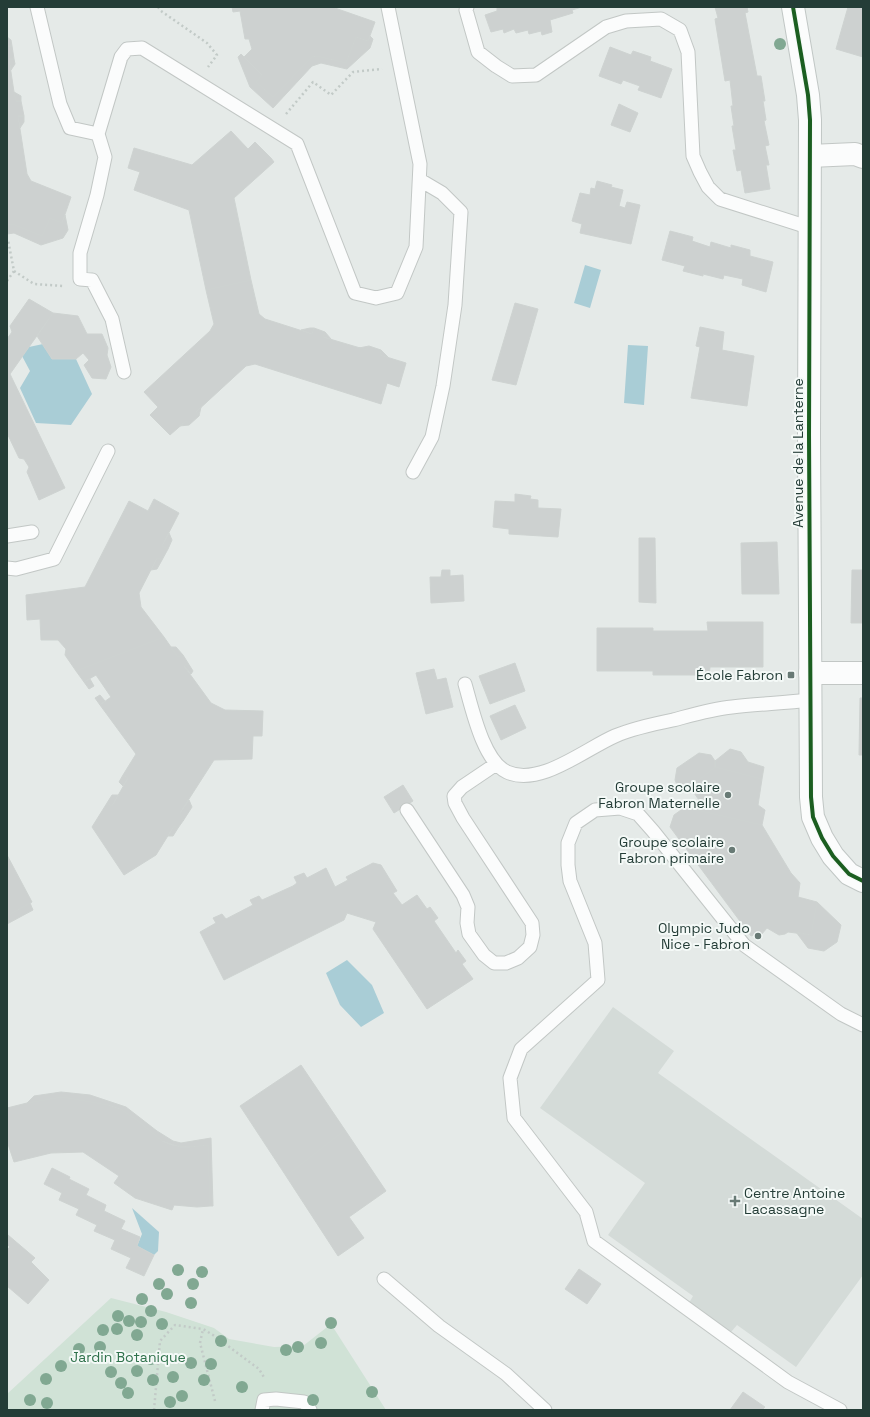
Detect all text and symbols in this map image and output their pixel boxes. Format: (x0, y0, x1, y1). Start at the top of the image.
street label: Avenue de la Lanterne (789, 378, 807, 528)
place label: École Fabron (696, 666, 783, 684)
marker: École Fabron (786, 670, 796, 680)
place label: Groupe scolaire Fabron Maternelle (598, 778, 720, 812)
marker: Groupe scolaire Fabron Maternelle (723, 790, 733, 800)
place label: Groupe scolaire Fabron primaire (619, 833, 724, 867)
marker: Groupe scolaire Fabron primaire (727, 845, 737, 855)
place label: Olympic Judo Nice - Fabron (658, 919, 750, 953)
marker: Olympic Judo Nice - Fabron (753, 931, 763, 941)
place label: Centre Antoine Lacassagne (744, 1184, 845, 1218)
marker: Centre Antoine Lacassagne (729, 1195, 741, 1207)
park label: Jardin Botanique (70, 1348, 186, 1366)

